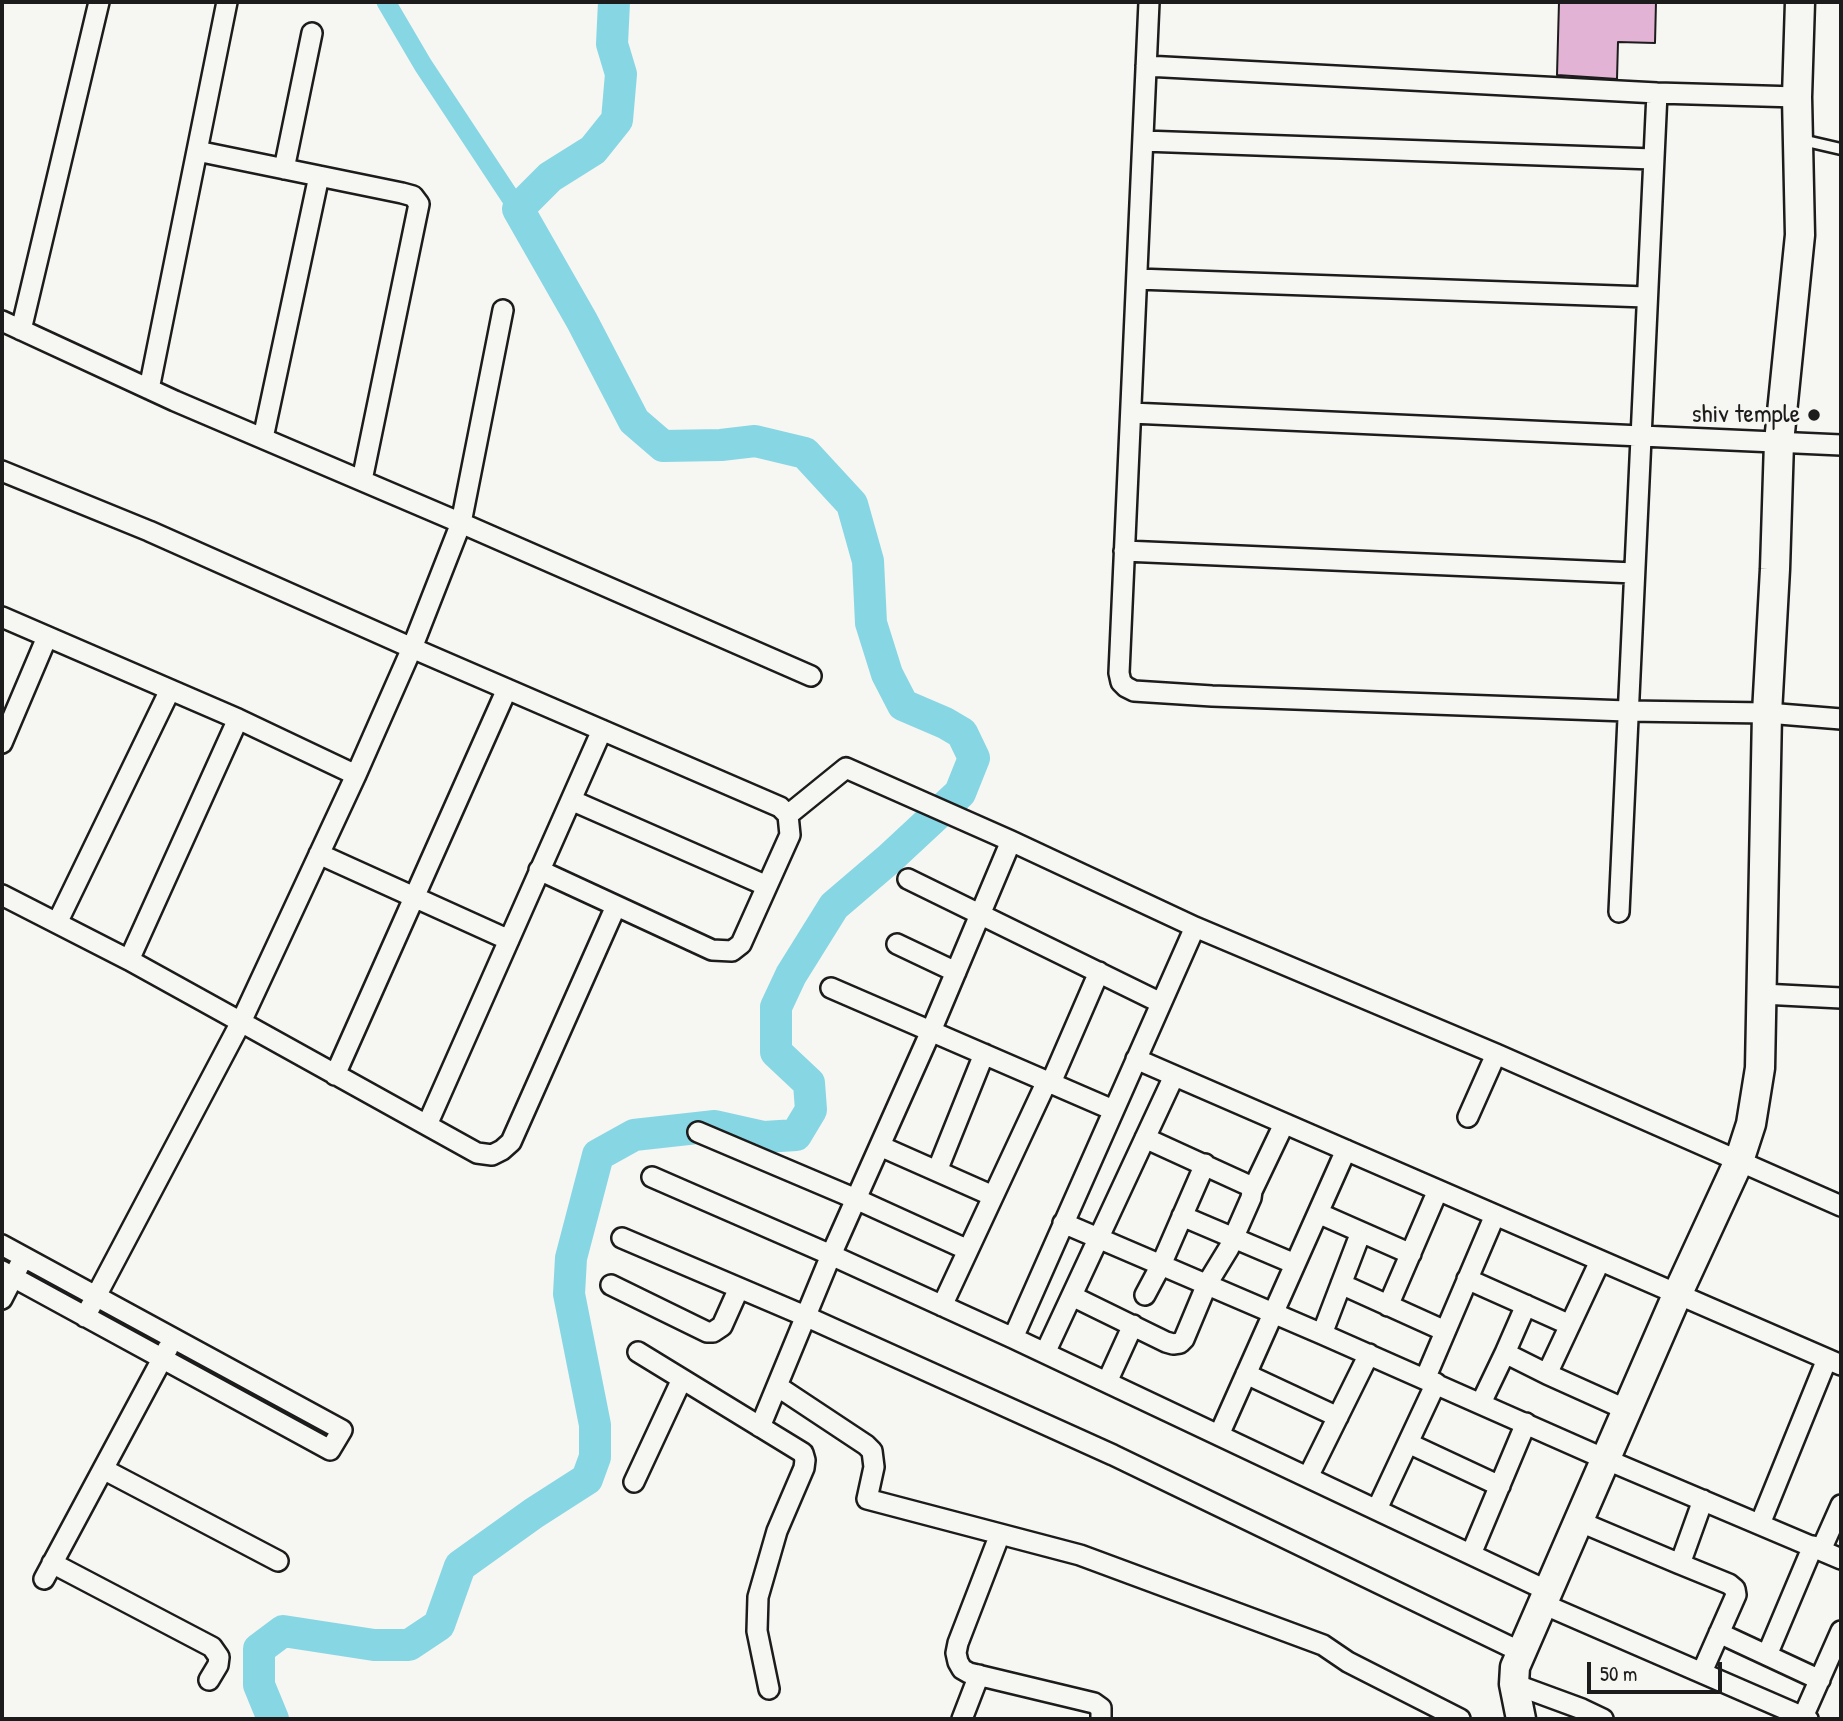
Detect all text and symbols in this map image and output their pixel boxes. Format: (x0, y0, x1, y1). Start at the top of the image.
place label: shiv temple (1692, 399, 1800, 431)
marker: shiv temple (1806, 407, 1822, 423)
scale bar (1591, 1648, 1726, 1692)
text: 50 m (1600, 1659, 1637, 1688)

